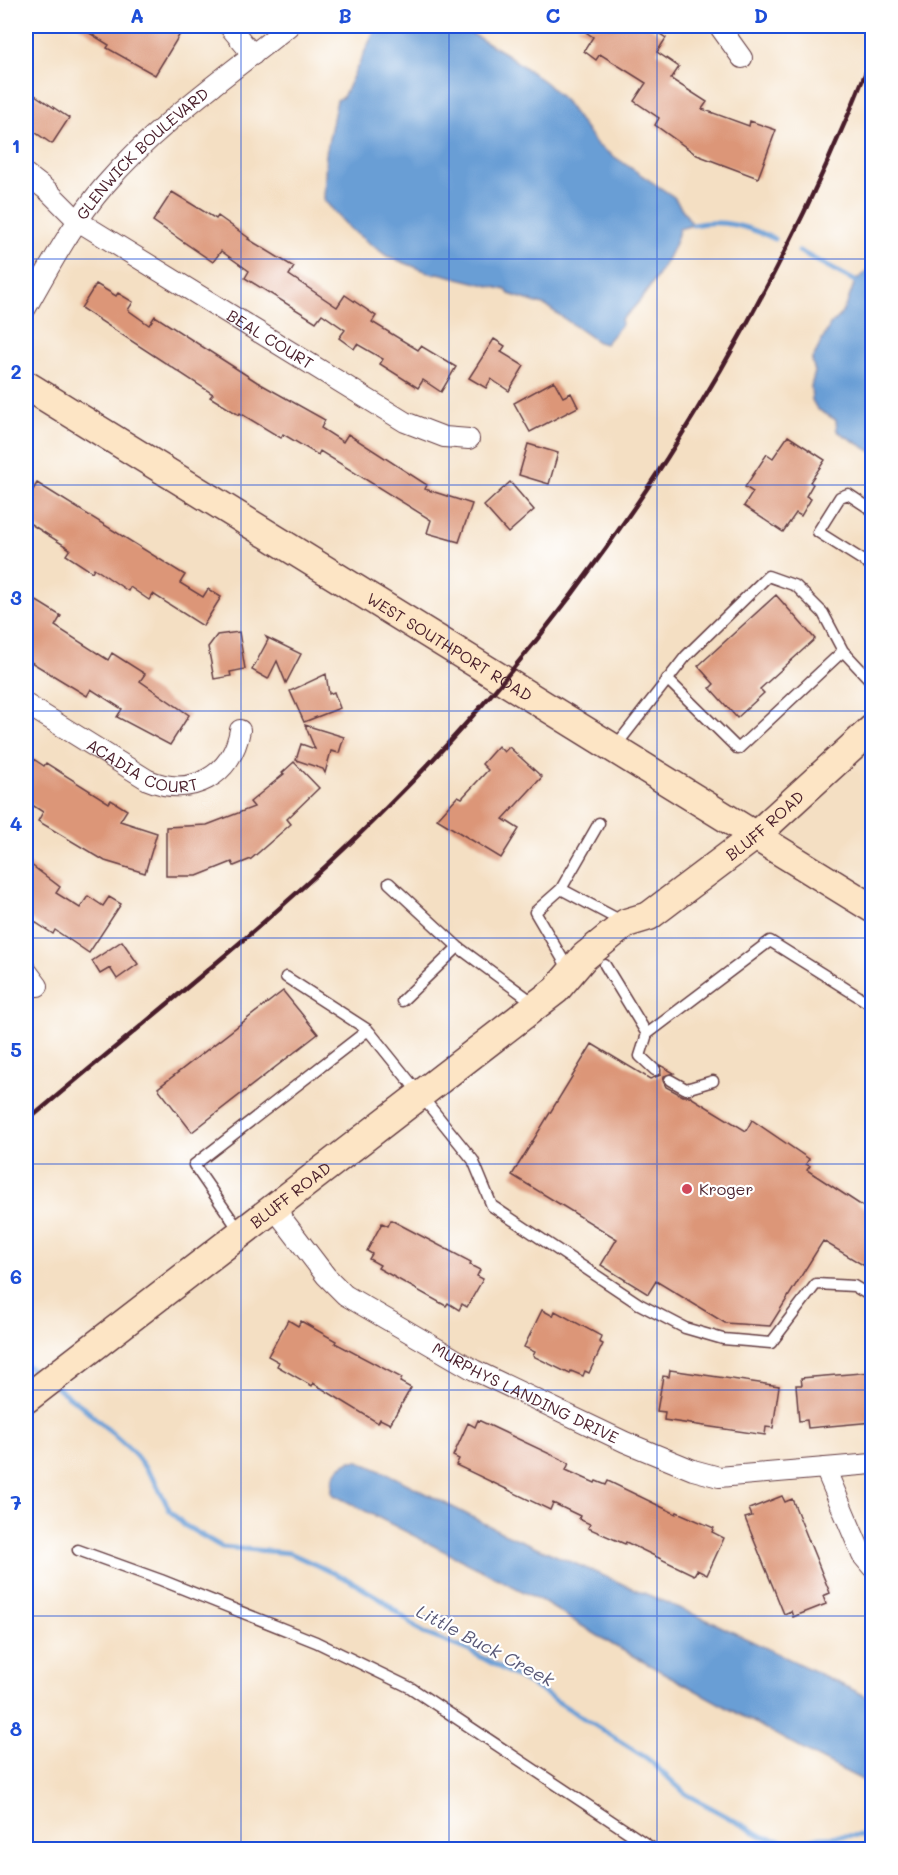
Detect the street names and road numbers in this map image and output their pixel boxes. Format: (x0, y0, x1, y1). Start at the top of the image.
street label: GLENWICK BOULEVARD (71, 82, 213, 224)
street label: BEAL COURT (223, 304, 318, 373)
street label: WEST SOUTHPORT ROAD (363, 587, 537, 706)
street label: ACADIA COURT (83, 734, 200, 796)
street label: BLUFF ROAD (721, 785, 808, 865)
street label: BLUFF ROAD (245, 1157, 335, 1233)
street label: MURPHYS LANDING DRIVE (429, 1337, 622, 1447)

